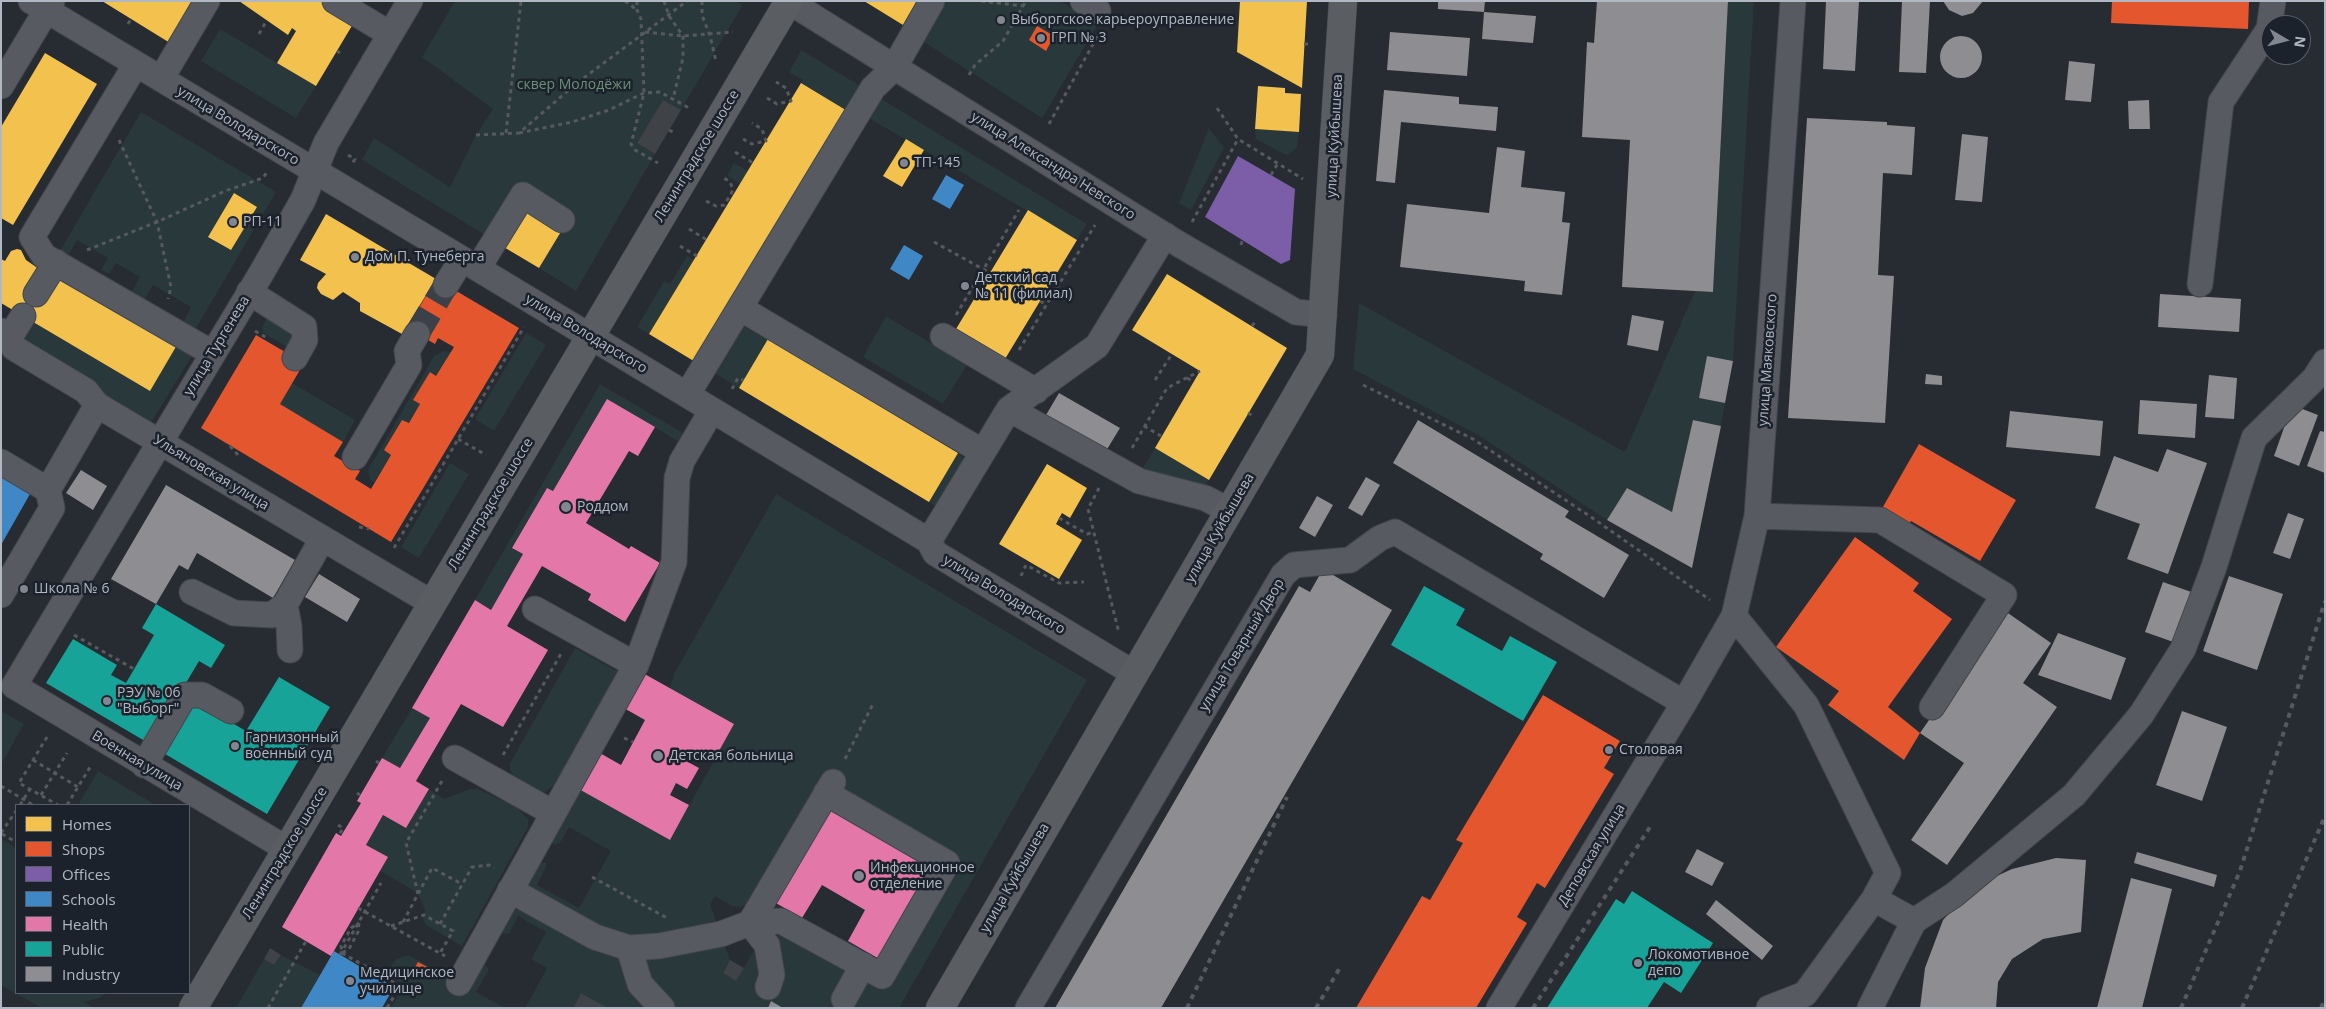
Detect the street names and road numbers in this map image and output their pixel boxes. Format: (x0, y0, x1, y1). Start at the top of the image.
street label: улица Куйбышева (1323, 74, 1347, 198)
street label: улица Володарского (174, 83, 302, 169)
street label: Ленинградское шоссе (651, 87, 743, 225)
street label: улица Александра Невского (968, 108, 1138, 224)
street label: улица Володарского (522, 291, 650, 377)
street label: улица Тургенева (180, 293, 254, 399)
street label: улица Маяковского (1755, 293, 1781, 427)
street label: Ульяновская улица (150, 432, 272, 514)
street label: Ленинградское шоссе (445, 435, 537, 573)
street label: улица Куйбышева (1182, 470, 1258, 586)
street label: улица Володарского (940, 552, 1068, 638)
street label: улица Товарный Двор (1196, 576, 1288, 714)
street label: Военная улица (89, 727, 185, 795)
street label: Ленинградское шоссе (239, 784, 331, 922)
street label: Деповская улица (1555, 801, 1629, 909)
street label: улица Куйбышева (977, 820, 1053, 936)

